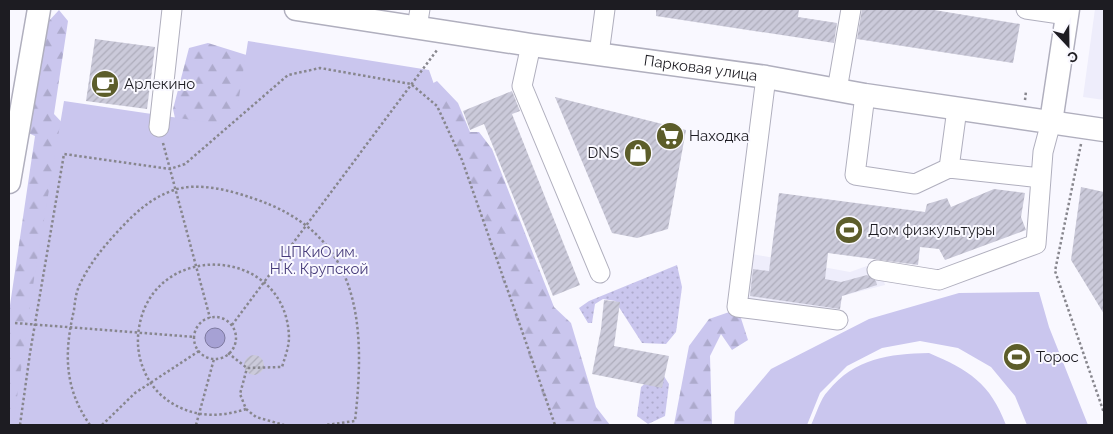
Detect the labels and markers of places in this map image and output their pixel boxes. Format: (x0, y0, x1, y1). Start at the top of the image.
cafe icon: Арлекино (90, 69, 120, 99)
place label: Арлекино (124, 75, 195, 93)
supermarket icon: Находка (655, 121, 685, 151)
place label: Находка (689, 127, 749, 145)
shop icon: DNS (623, 138, 653, 168)
place label: DNS (588, 144, 619, 162)
sports icon: Дом физкультуры (834, 215, 864, 245)
place label: Дом физкультуры (868, 221, 995, 239)
sports icon: Торос (1002, 342, 1032, 372)
place label: Торос (1036, 348, 1079, 366)

